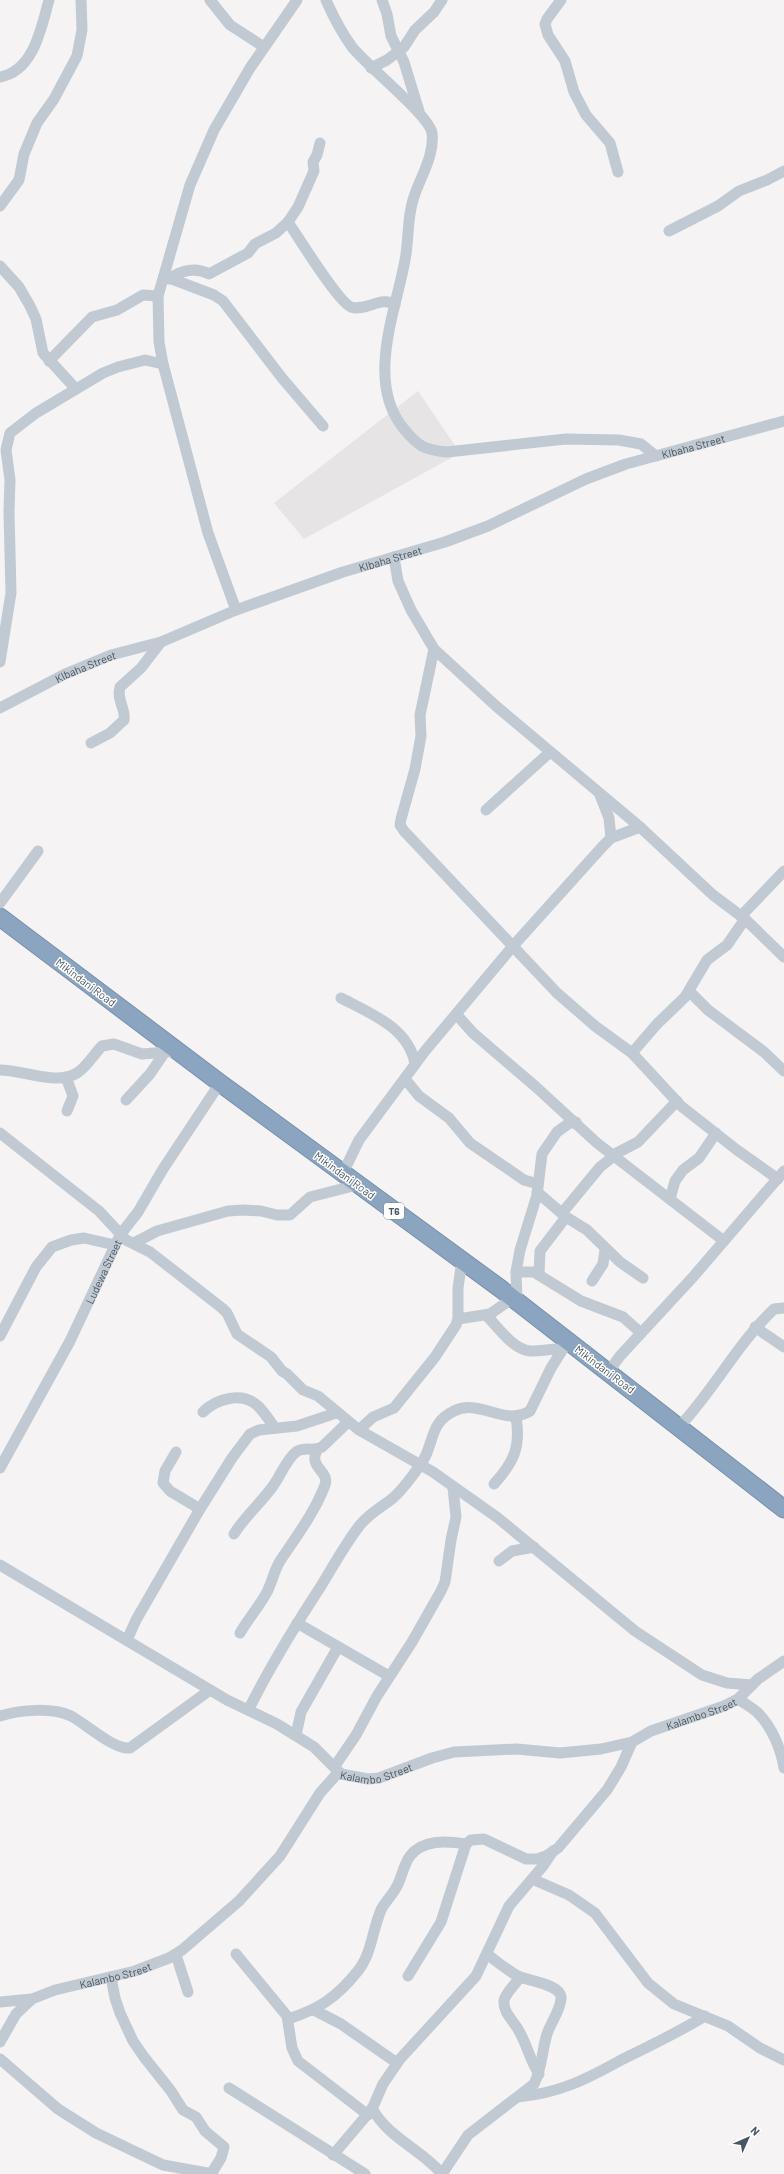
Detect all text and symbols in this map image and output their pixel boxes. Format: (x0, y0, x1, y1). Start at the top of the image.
street label: KIbaha Street (660, 431, 726, 461)
street label: KIbaha Street (357, 543, 423, 574)
street label: KIbaha Street (52, 648, 117, 685)
street label: Mikindani Road (53, 955, 119, 1009)
street label: Mikindani Road (312, 1149, 378, 1201)
road number: T6 (384, 1203, 404, 1219)
street label: Ludewa Street (82, 1237, 124, 1306)
street label: Mikindani Road (572, 1342, 638, 1396)
street label: Kalambo Street (664, 1694, 739, 1732)
street label: Kalambo Street (339, 1760, 414, 1786)
street label: Kalambo Street (78, 1959, 153, 1991)
north arrow (728, 2118, 768, 2158)
text: N (748, 2123, 763, 2138)

